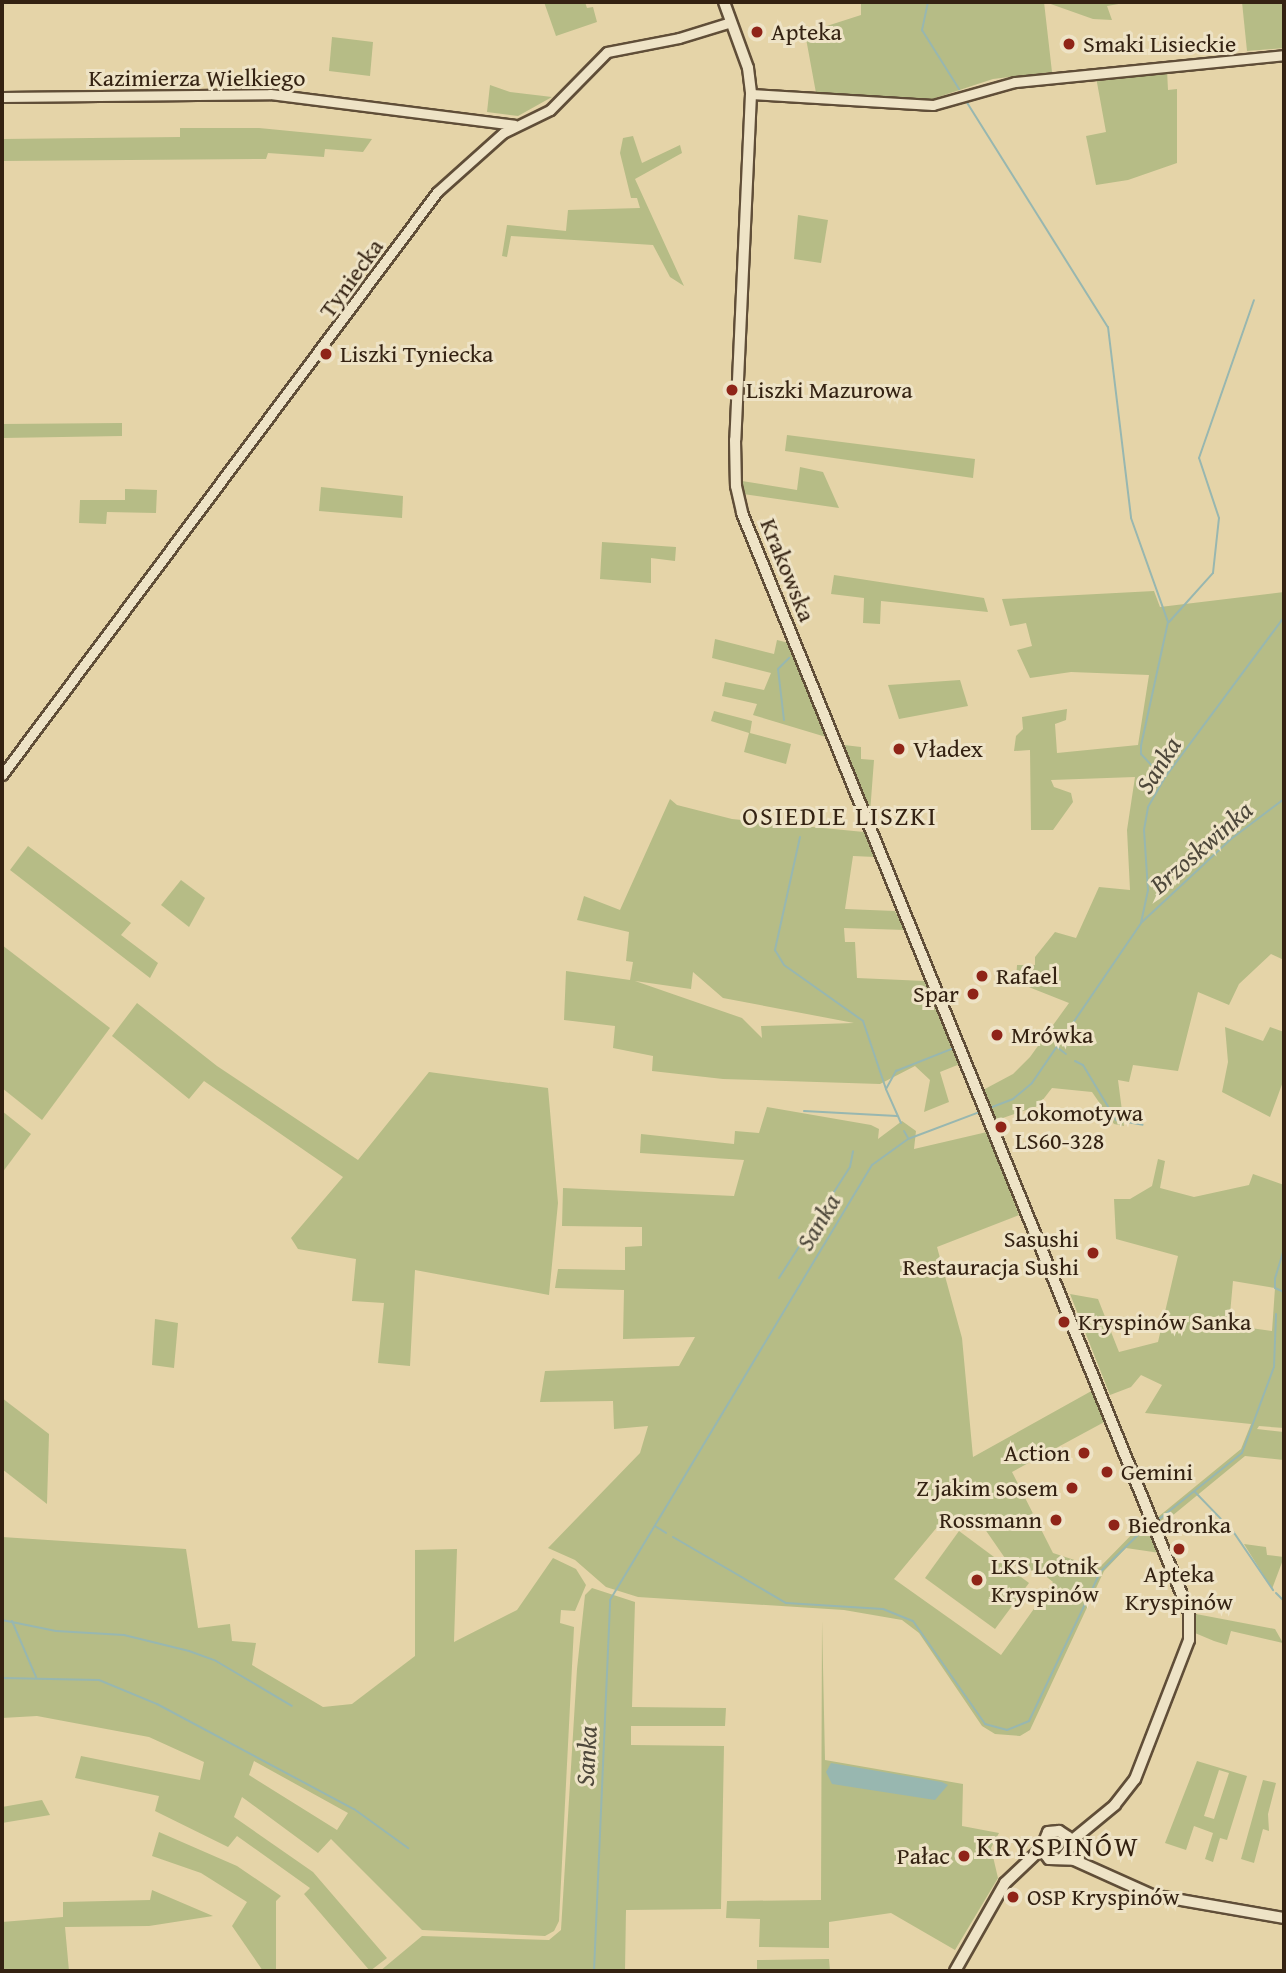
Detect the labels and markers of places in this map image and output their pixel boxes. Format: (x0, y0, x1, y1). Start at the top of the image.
place label: Apteka (771, 18, 842, 46)
marker: Apteka (749, 24, 765, 40)
place label: Smaki Lisieckie (1083, 30, 1236, 58)
marker: Smaki Lisieckie (1061, 36, 1077, 52)
place label: Liszki Tyniecka (340, 340, 493, 368)
marker: Liszki Tyniecka (318, 346, 334, 362)
place label: Liszki Mazurowa (746, 376, 913, 404)
marker: Liszki Mazurowa (724, 382, 740, 398)
place label: Vładex (913, 735, 983, 763)
marker: Vładex (891, 741, 907, 757)
place label: Rafael (996, 962, 1058, 990)
marker: Rafael (974, 968, 990, 984)
place label: Spar (913, 980, 959, 1008)
marker: Spar (965, 986, 981, 1002)
place label: Mrówka (1011, 1021, 1093, 1049)
marker: Mrówka (989, 1027, 1005, 1043)
place label: Lokomotywa LS60-328 (1015, 1099, 1143, 1155)
marker: Lokomotywa LS60-328 (993, 1119, 1009, 1135)
place label: Sasushi Restauracja Sushi (902, 1225, 1079, 1281)
marker: Sasushi Restauracja Sushi (1085, 1245, 1101, 1261)
place label: Kryspinów Sanka (1078, 1308, 1251, 1336)
marker: Kryspinów Sanka (1056, 1314, 1072, 1330)
place label: Action (1004, 1439, 1070, 1467)
marker: Action (1076, 1445, 1092, 1461)
place label: Gemini (1121, 1458, 1193, 1486)
marker: Gemini (1099, 1464, 1115, 1480)
place label: Z jakim sosem (916, 1474, 1058, 1502)
marker: Z jakim sosem (1064, 1480, 1080, 1496)
place label: Rossmann (939, 1506, 1042, 1534)
place label: Biedronka (1128, 1511, 1231, 1539)
marker: Rossmann (1048, 1512, 1064, 1528)
marker: Biedronka (1106, 1517, 1122, 1533)
marker: Apteka Kryspinów (1171, 1541, 1187, 1557)
place label: LKS Lotnik Kryspinów (991, 1552, 1099, 1608)
place label: Apteka Kryspinów (1125, 1560, 1233, 1616)
marker: LKS Lotnik Kryspinów (969, 1572, 985, 1588)
place label: Pałac (897, 1842, 950, 1870)
marker: Pałac (956, 1848, 972, 1864)
place label: OSP Kryspinów (1027, 1883, 1180, 1911)
marker: OSP Kryspinów (1005, 1889, 1021, 1905)

